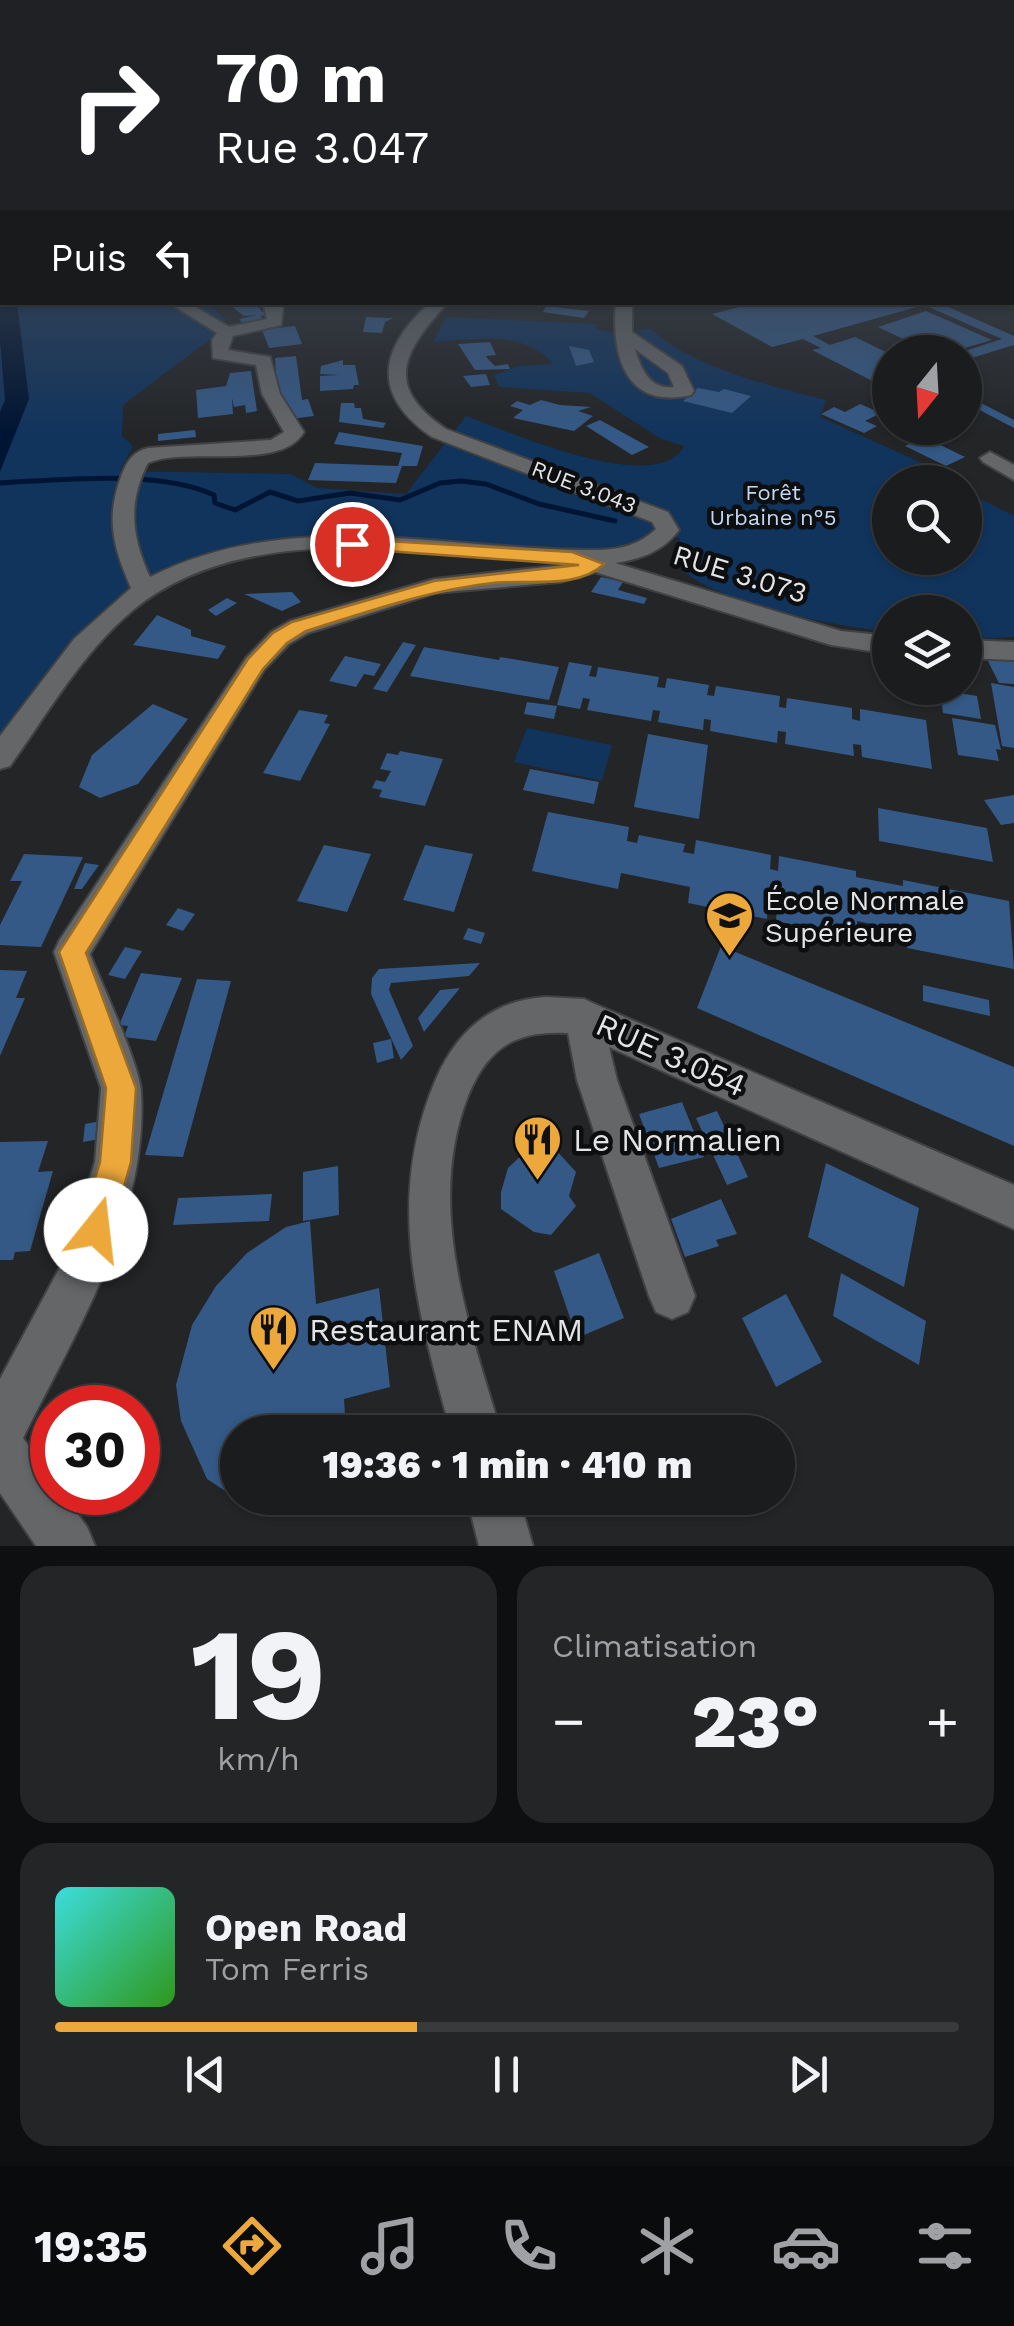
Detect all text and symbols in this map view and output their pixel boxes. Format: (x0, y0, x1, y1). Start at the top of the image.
text: 70 m (215, 37, 387, 119)
icon: right (50, 40, 180, 170)
text: Rue 3.047 (215, 121, 429, 174)
icon: left (147, 230, 202, 285)
text: Puis (50, 236, 127, 280)
north arrow (872, 335, 982, 445)
map controls (872, 335, 982, 705)
street label: RUE 3.043 (528, 456, 640, 518)
button: search (872, 465, 982, 575)
park label: Forêt Urbaine n°5 (710, 480, 836, 530)
pin (310, 502, 395, 587)
icon: arrive (325, 517, 380, 572)
street label: RUE 3.073 (669, 538, 811, 610)
button: layers (872, 595, 982, 705)
place label: École Normale Supérieure (765, 884, 965, 949)
school or university icon: École Normale Supérieure (704, 890, 756, 958)
street label: RUE 3.054 (590, 1005, 752, 1105)
restaurant icon: Le Normalien (512, 1114, 564, 1182)
place label: Le Normalien (573, 1121, 782, 1159)
position arrow (44, 1178, 148, 1282)
restaurant icon: Restaurant ENAM (248, 1304, 300, 1372)
place label: Restaurant ENAM (309, 1311, 583, 1349)
speed limit sign: 30 (30, 1385, 160, 1515)
text: 19:36 · 1 min · 410 m (323, 1443, 692, 1487)
text: 19 (190, 1598, 327, 1751)
text: Climatisation (552, 1627, 757, 1665)
text: 23° (692, 1677, 819, 1765)
text: − (552, 1689, 585, 1753)
text: + (926, 1689, 959, 1753)
text: km/h (217, 1740, 300, 1778)
text: Open Road (205, 1906, 407, 1950)
text: Tom Ferris (205, 1950, 369, 1988)
icon: previous (178, 2047, 233, 2102)
icon: pause (479, 2047, 534, 2102)
icon: next (781, 2047, 836, 2102)
icon: directions (217, 2211, 287, 2281)
icon: music (355, 2211, 425, 2281)
icon: phone (494, 2211, 564, 2281)
icon: climate (632, 2211, 702, 2281)
icon: car (771, 2211, 841, 2281)
icon: filters (910, 2211, 980, 2281)
text: 19:35 (34, 2220, 148, 2273)

